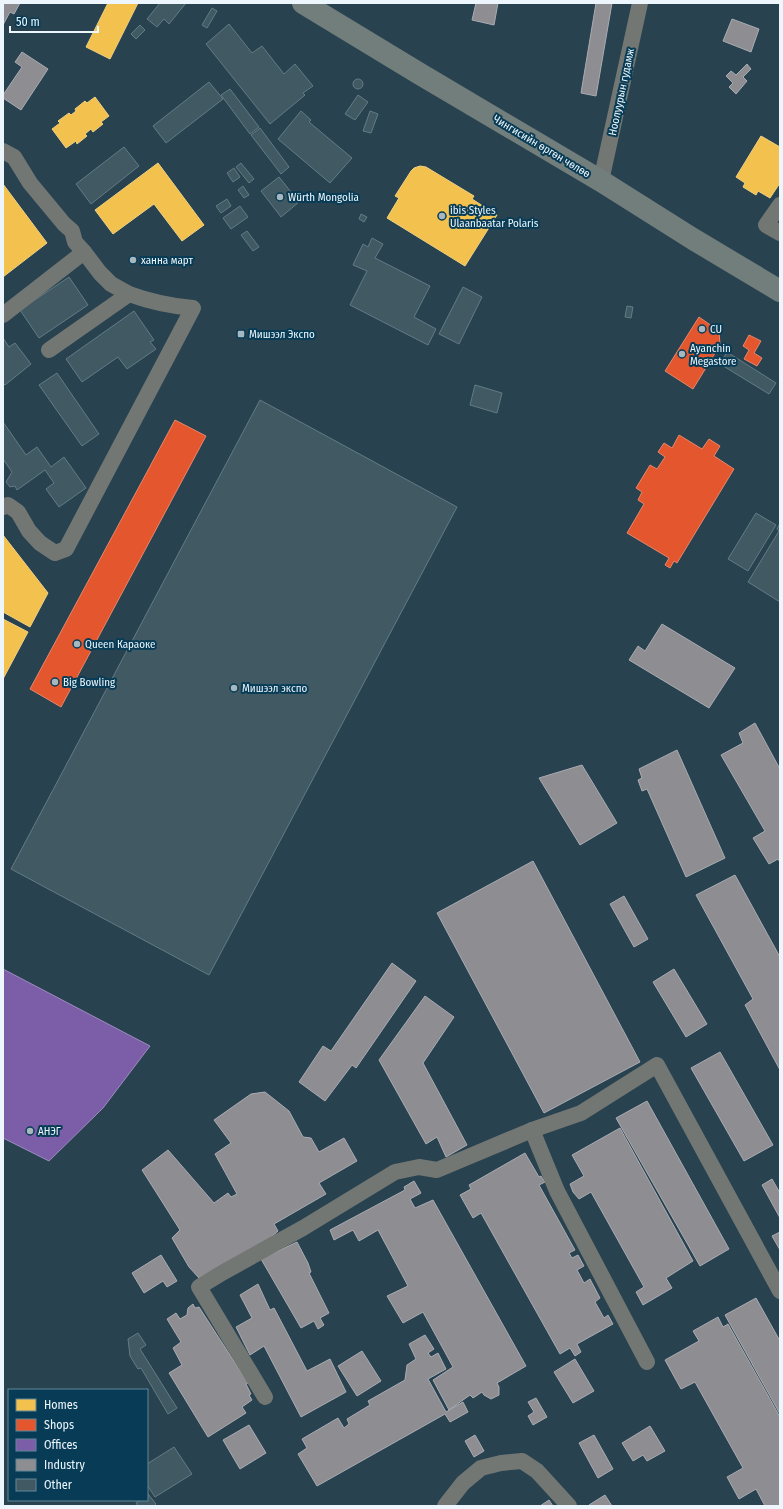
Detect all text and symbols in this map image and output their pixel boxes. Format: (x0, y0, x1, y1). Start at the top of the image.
scale bar (10, 8, 98, 34)
text: 50 m (16, 15, 40, 29)
street label: Ноолуурын гудамж (606, 47, 637, 137)
street label: Чингисийн өргөн чөлөө (491, 112, 593, 181)
place label: Würth Mongolia (288, 191, 359, 204)
marker: Würth Mongolia (275, 192, 285, 202)
place label: ibis Styles Ulaanbaatar Polaris (450, 204, 539, 230)
marker: ibis Styles Ulaanbaatar Polaris (437, 211, 447, 221)
place label: ханна март (141, 254, 193, 267)
marker: ханна март (128, 255, 138, 265)
place label: CU (710, 323, 722, 336)
marker: CU (697, 324, 707, 334)
place label: Мишээл Экспо (249, 328, 315, 341)
marker: Мишээл Экспо (236, 329, 246, 339)
place label: Ayanchin Megastore (690, 342, 736, 368)
marker: Ayanchin Megastore (677, 349, 687, 359)
place label: Queen Караоке (85, 638, 156, 651)
marker: Queen Караоке (72, 639, 82, 649)
place label: Big Bowling (63, 676, 116, 689)
marker: Big Bowling (50, 677, 60, 687)
place label: Мишээл экспо (242, 682, 307, 695)
marker: Мишээл экспо (229, 683, 239, 693)
place label: АНЭГ (38, 1125, 61, 1138)
marker: АНЭГ (25, 1126, 35, 1136)
legend (8, 1389, 148, 1501)
text: Homes (44, 1398, 78, 1412)
text: Shops (44, 1418, 74, 1432)
text: Offices (44, 1438, 77, 1452)
text: Industry (44, 1458, 85, 1472)
text: Other (44, 1478, 73, 1492)

